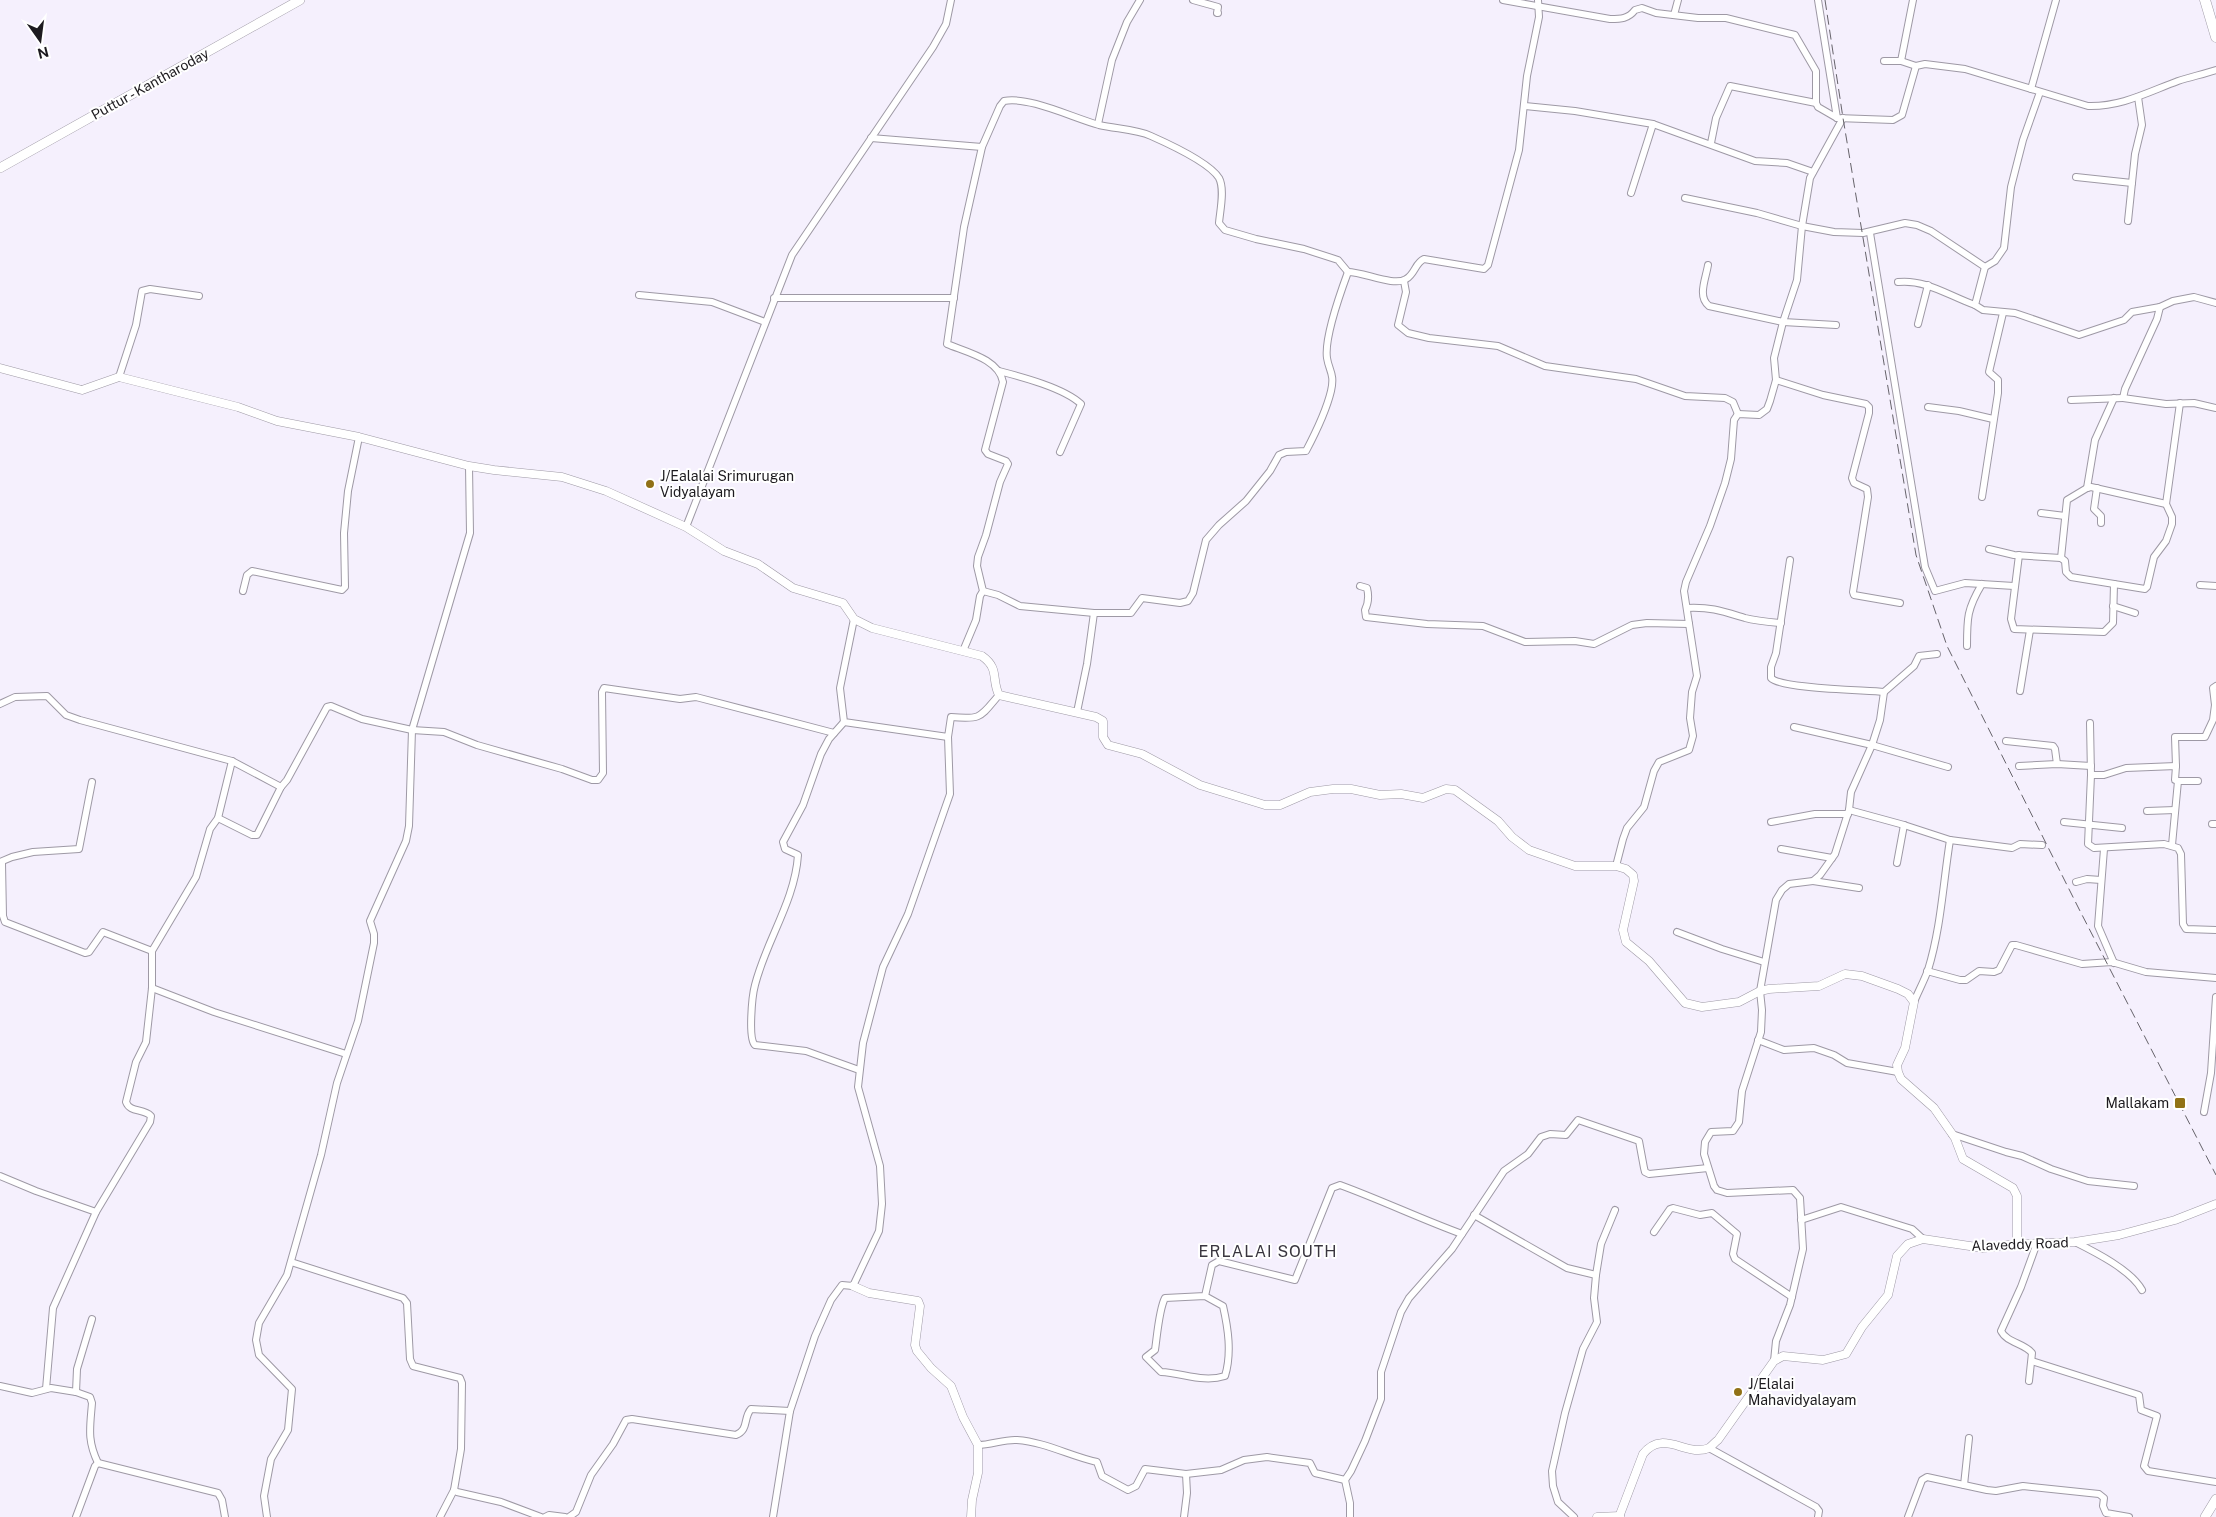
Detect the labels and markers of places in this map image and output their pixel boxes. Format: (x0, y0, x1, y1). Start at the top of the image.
place label: J/Ealalai Srimurugan Vidyalayam (660, 468, 794, 500)
marker: J/Ealalai Srimurugan Vidyalayam (644, 478, 656, 490)
place label: Mallakam (2105, 1095, 2169, 1111)
marker: Mallakam (2173, 1096, 2187, 1110)
place label: J/Elalai Mahavidyalayam (1748, 1376, 1856, 1408)
marker: J/Elalai Mahavidyalayam (1732, 1386, 1744, 1398)

